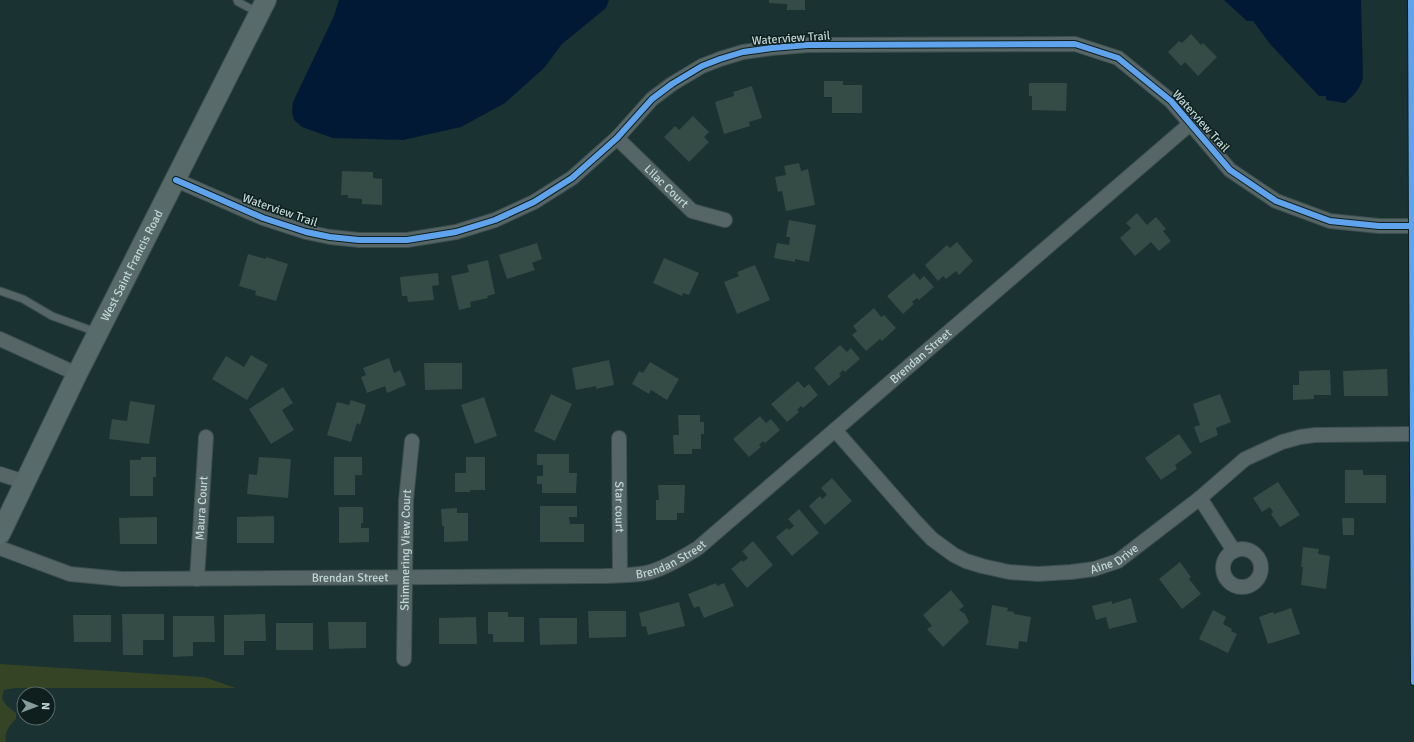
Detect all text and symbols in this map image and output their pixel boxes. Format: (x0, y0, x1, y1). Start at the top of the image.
street label: Waterview Trail (751, 28, 831, 49)
street label: Waterview Trail (1169, 87, 1233, 156)
street label: Lilac Court (641, 162, 691, 211)
street label: Waterview Trail (240, 191, 320, 231)
street label: West Saint Francis Road (98, 208, 167, 324)
street label: Brendan Street (887, 326, 955, 387)
street label: Maura Court (192, 476, 212, 541)
street label: Star court (611, 481, 627, 533)
street label: Shimmering View Court (398, 489, 415, 611)
street label: Brendan Street (635, 537, 710, 583)
street label: Aine Drive (1088, 541, 1142, 578)
street label: Brendan Street (312, 570, 389, 586)
north arrow (16, 686, 56, 726)
text: N (39, 702, 52, 710)

